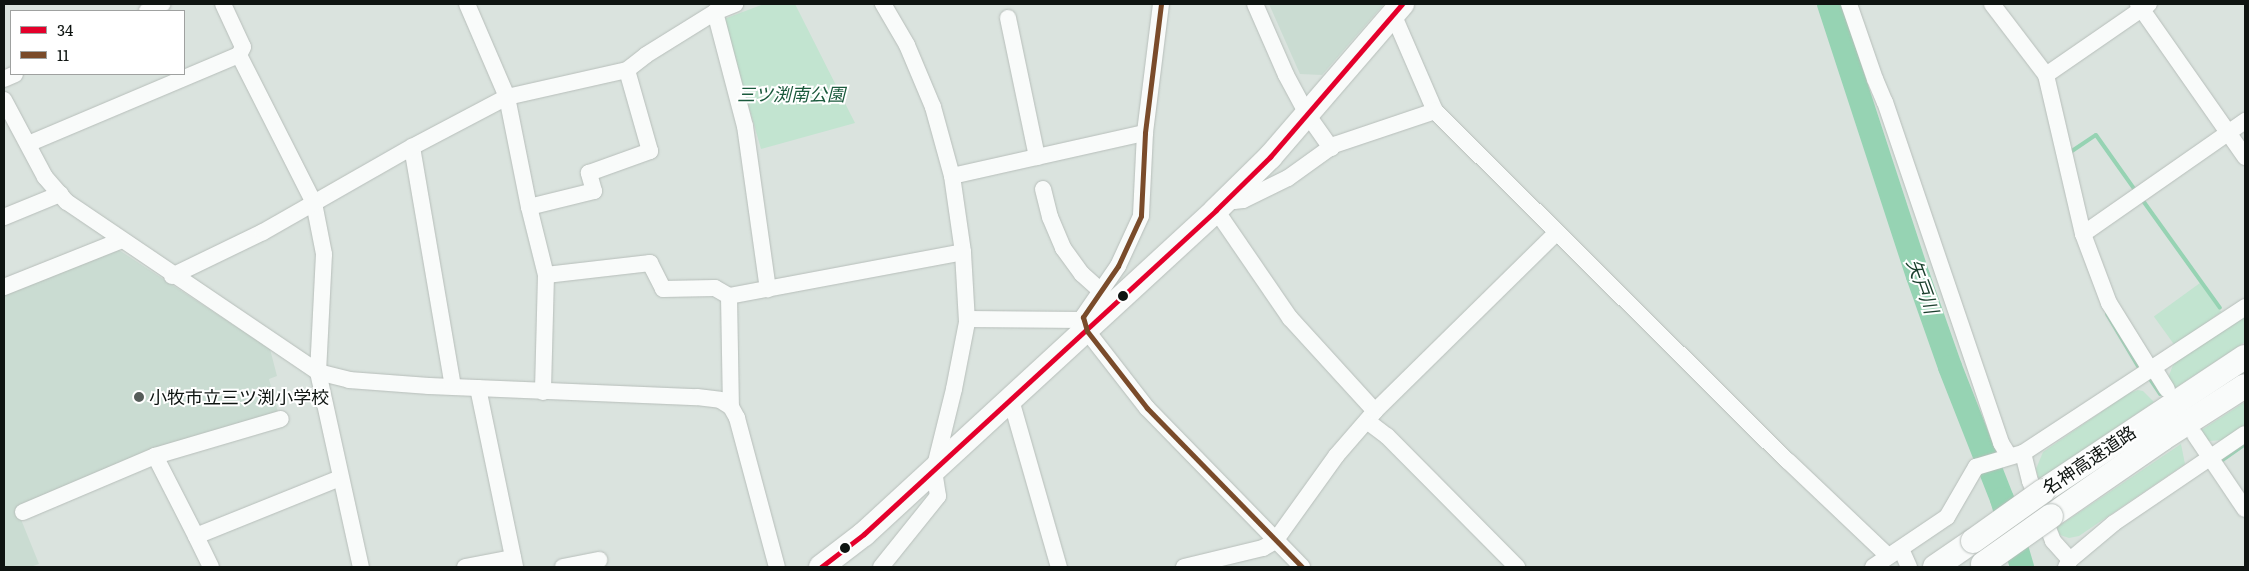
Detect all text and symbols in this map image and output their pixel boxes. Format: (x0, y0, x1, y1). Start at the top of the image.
legend (10, 10, 185, 75)
text: 34 (57, 18, 73, 41)
text: 11 (57, 43, 69, 66)
park label: 三ツ渕南公園 (737, 83, 845, 105)
water label: 矢戸川 (1903, 255, 1943, 317)
unlabelled marker (1118, 291, 1128, 301)
place label: 小牧市立三ツ渕小学校 (149, 386, 329, 408)
marker: 小牧市立三ツ渕小学校 (133, 391, 145, 403)
street label: 名神高速道路 (2038, 421, 2140, 499)
unlabelled marker (840, 543, 850, 553)

